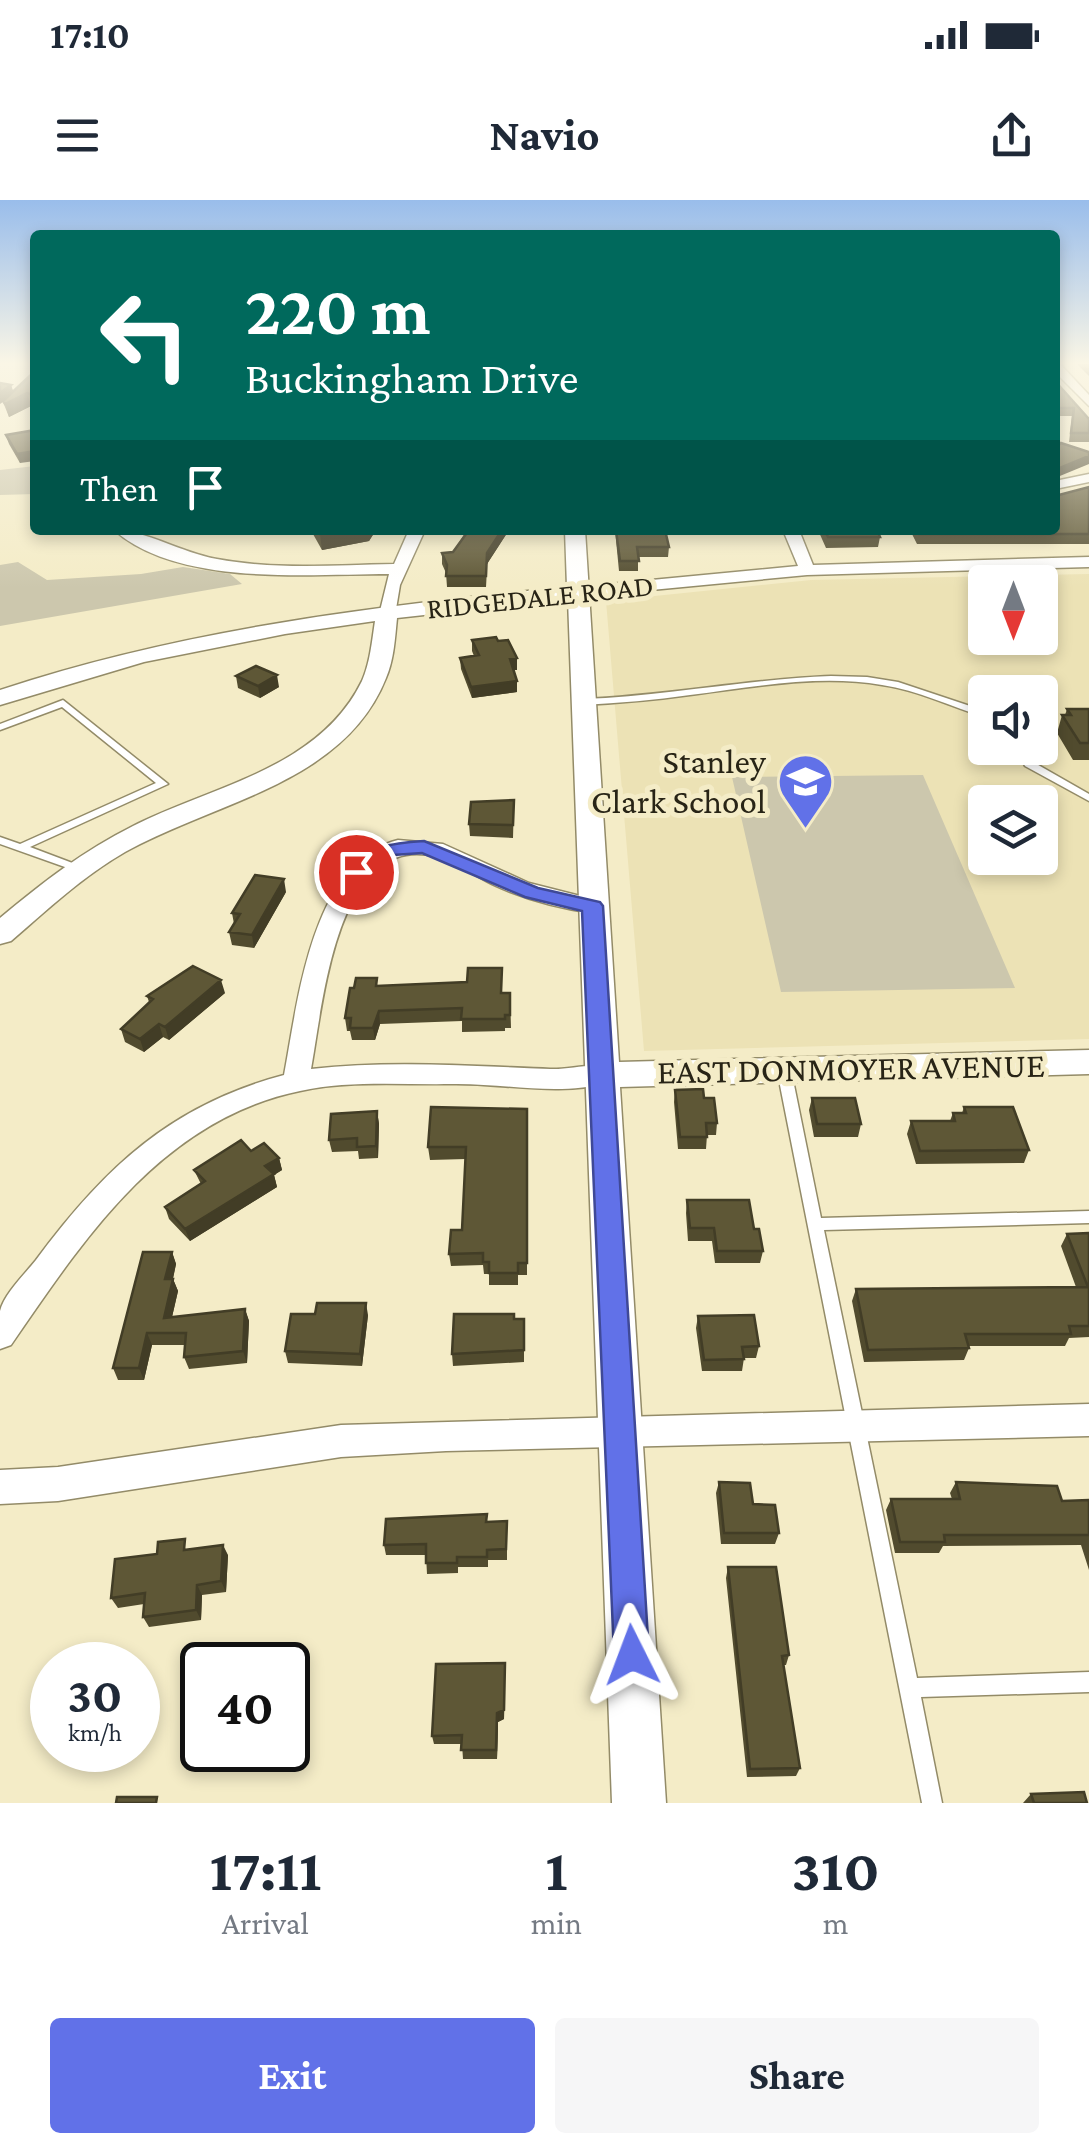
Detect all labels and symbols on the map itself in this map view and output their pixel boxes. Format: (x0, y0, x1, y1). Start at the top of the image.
north arrow (968, 565, 1058, 655)
street label: RIDGEDALE ROAD (425, 568, 655, 625)
place label: Stanley Clark School (591, 742, 767, 821)
school or university icon: Stanley Clark School (775, 751, 835, 830)
pin (314, 830, 399, 915)
street label: EAST DONMOYER AVENUE (657, 1046, 1045, 1091)
position arrow (580, 1603, 684, 1707)
speed limit sign: 40 (180, 1642, 310, 1772)

